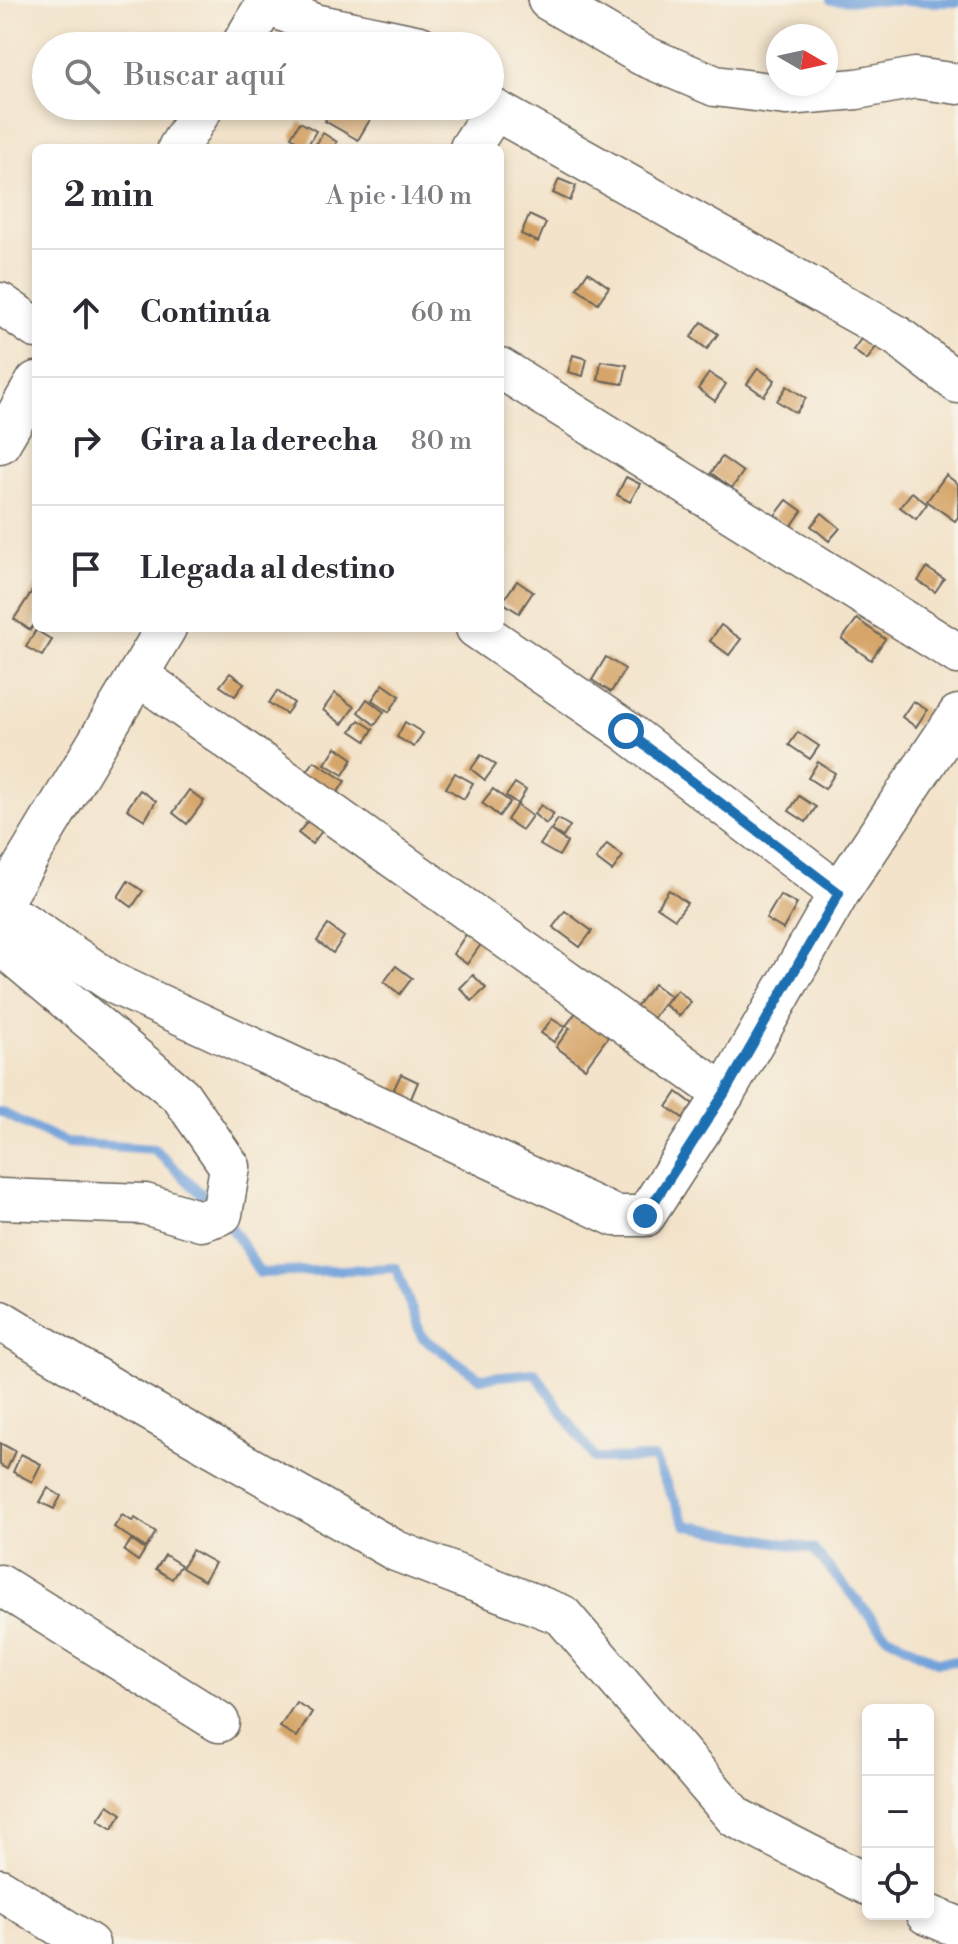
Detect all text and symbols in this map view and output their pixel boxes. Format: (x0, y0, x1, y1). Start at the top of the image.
north arrow (766, 24, 838, 96)
search box (32, 32, 504, 120)
icon: search (60, 54, 104, 98)
text: Buscar aquí (124, 57, 286, 95)
text: 2 min (64, 175, 153, 217)
text: A pie · 140 m (326, 180, 472, 212)
icon: ahead (64, 291, 108, 335)
text: Continúa (140, 294, 271, 332)
text: 60 m (411, 297, 472, 329)
icon: right (64, 419, 108, 463)
text: Gira a la derecha (140, 422, 377, 460)
text: 80 m (411, 425, 472, 457)
icon: arrive (64, 547, 108, 591)
text: Llegada al destino (140, 550, 395, 588)
route start (608, 713, 644, 749)
route end (627, 1198, 663, 1234)
map controls (862, 1704, 934, 1920)
button: + (862, 1704, 934, 1776)
button: − (862, 1776, 934, 1848)
button: locate (862, 1848, 934, 1920)

